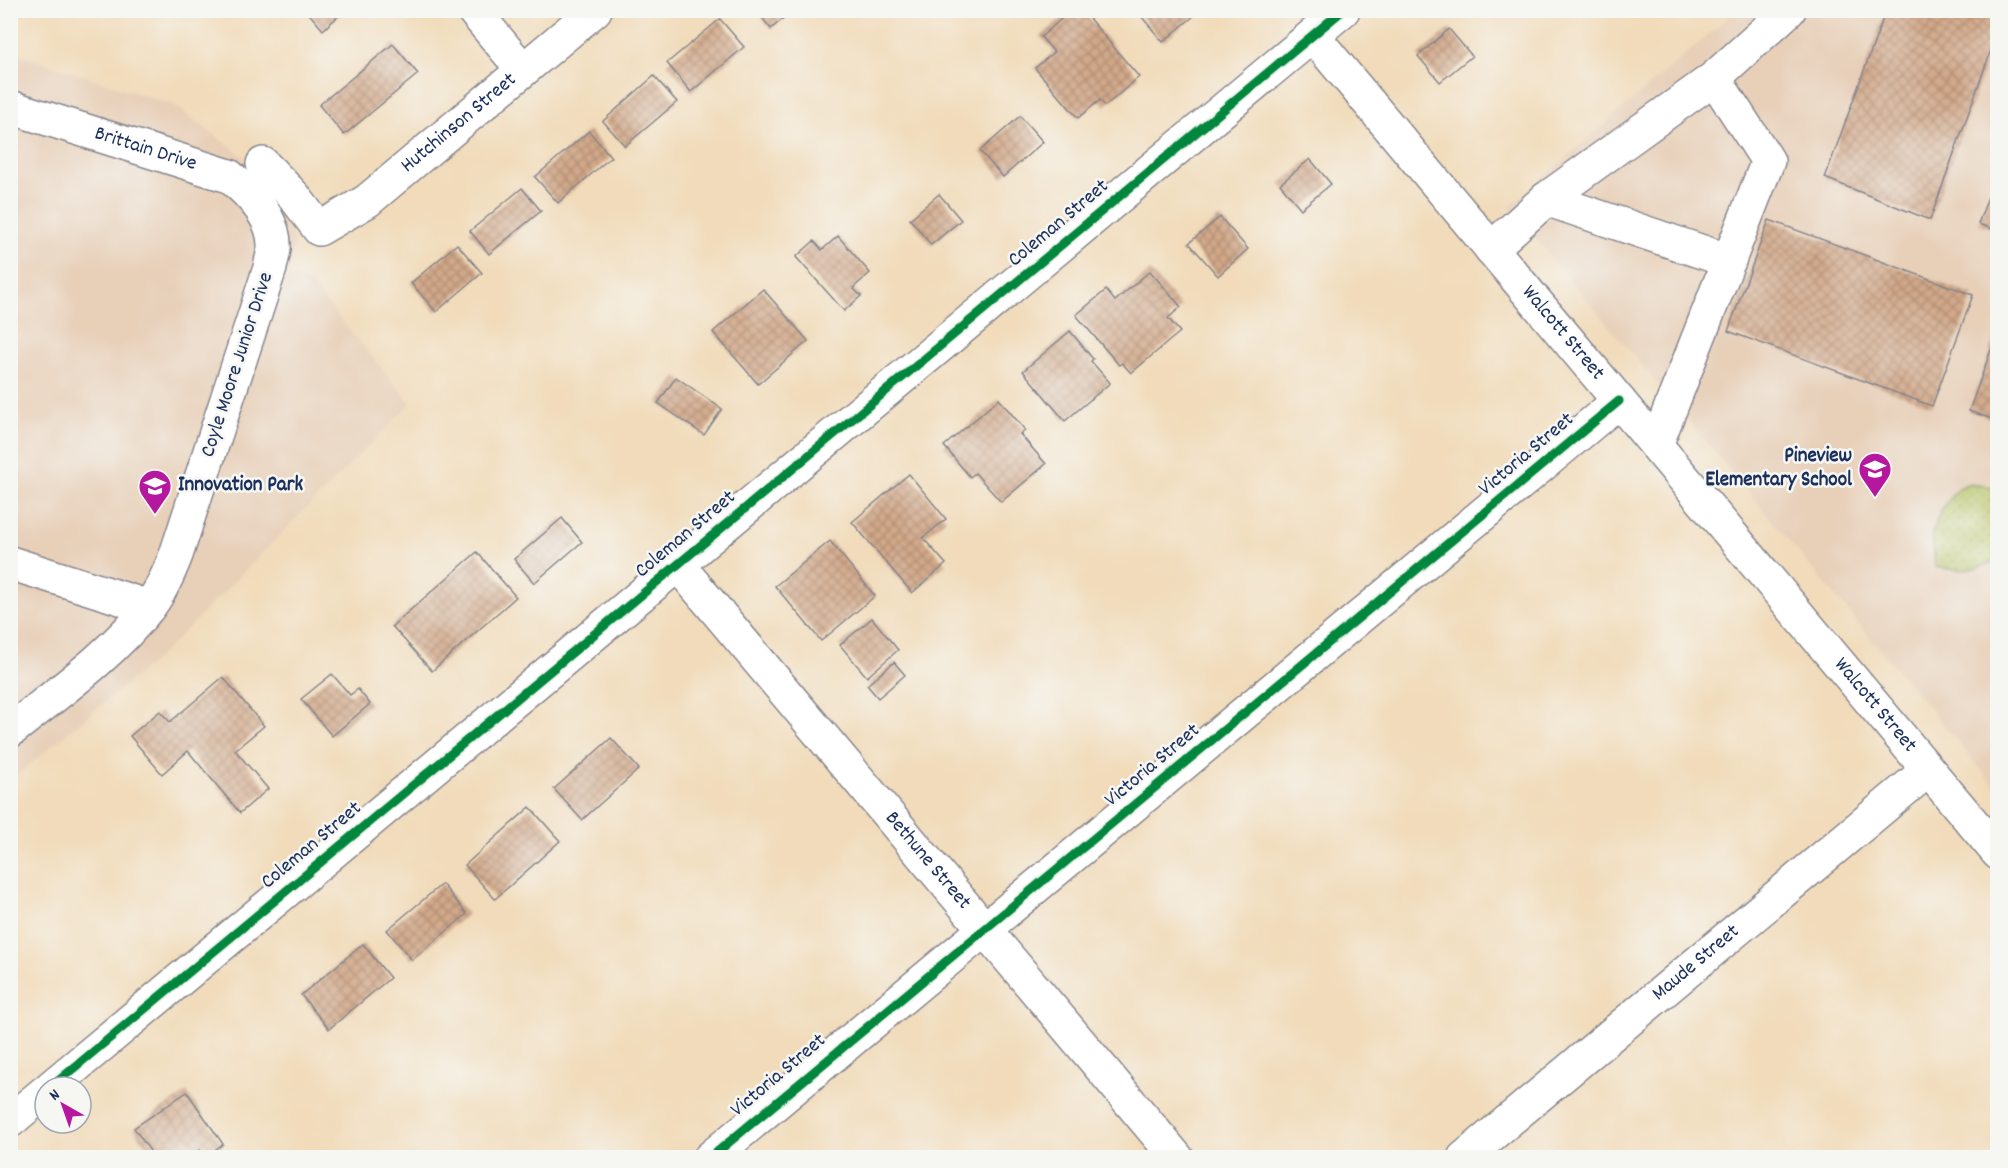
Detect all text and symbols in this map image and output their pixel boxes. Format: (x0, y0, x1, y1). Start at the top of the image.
street label: Hutchinson Street (395, 66, 524, 181)
street label: Brittain Drive (90, 119, 200, 180)
street label: Coleman Street (1002, 173, 1116, 275)
street label: Coyle Moore Junior Drive (194, 269, 282, 461)
street label: Walcott Street (1513, 279, 1611, 388)
street label: Victoria Street (1473, 406, 1582, 504)
place label: Pineview Elementary School (1705, 442, 1853, 496)
school or university icon: Pineview Elementary School (1857, 451, 1893, 498)
school or university icon: Innovation Park (137, 468, 173, 515)
place label: Innovation Park (178, 471, 303, 501)
street label: Coleman Street (629, 484, 743, 586)
street label: Walcott Street (1826, 652, 1923, 760)
street label: Victoria Street (1099, 717, 1208, 815)
street label: Coleman Street (255, 795, 369, 897)
street label: Bethune Street (877, 805, 978, 917)
street label: Maude Street (1646, 918, 1747, 1009)
street label: Victoria Street (725, 1027, 834, 1125)
north arrow (33, 1075, 93, 1135)
text: N (45, 1084, 65, 1107)

